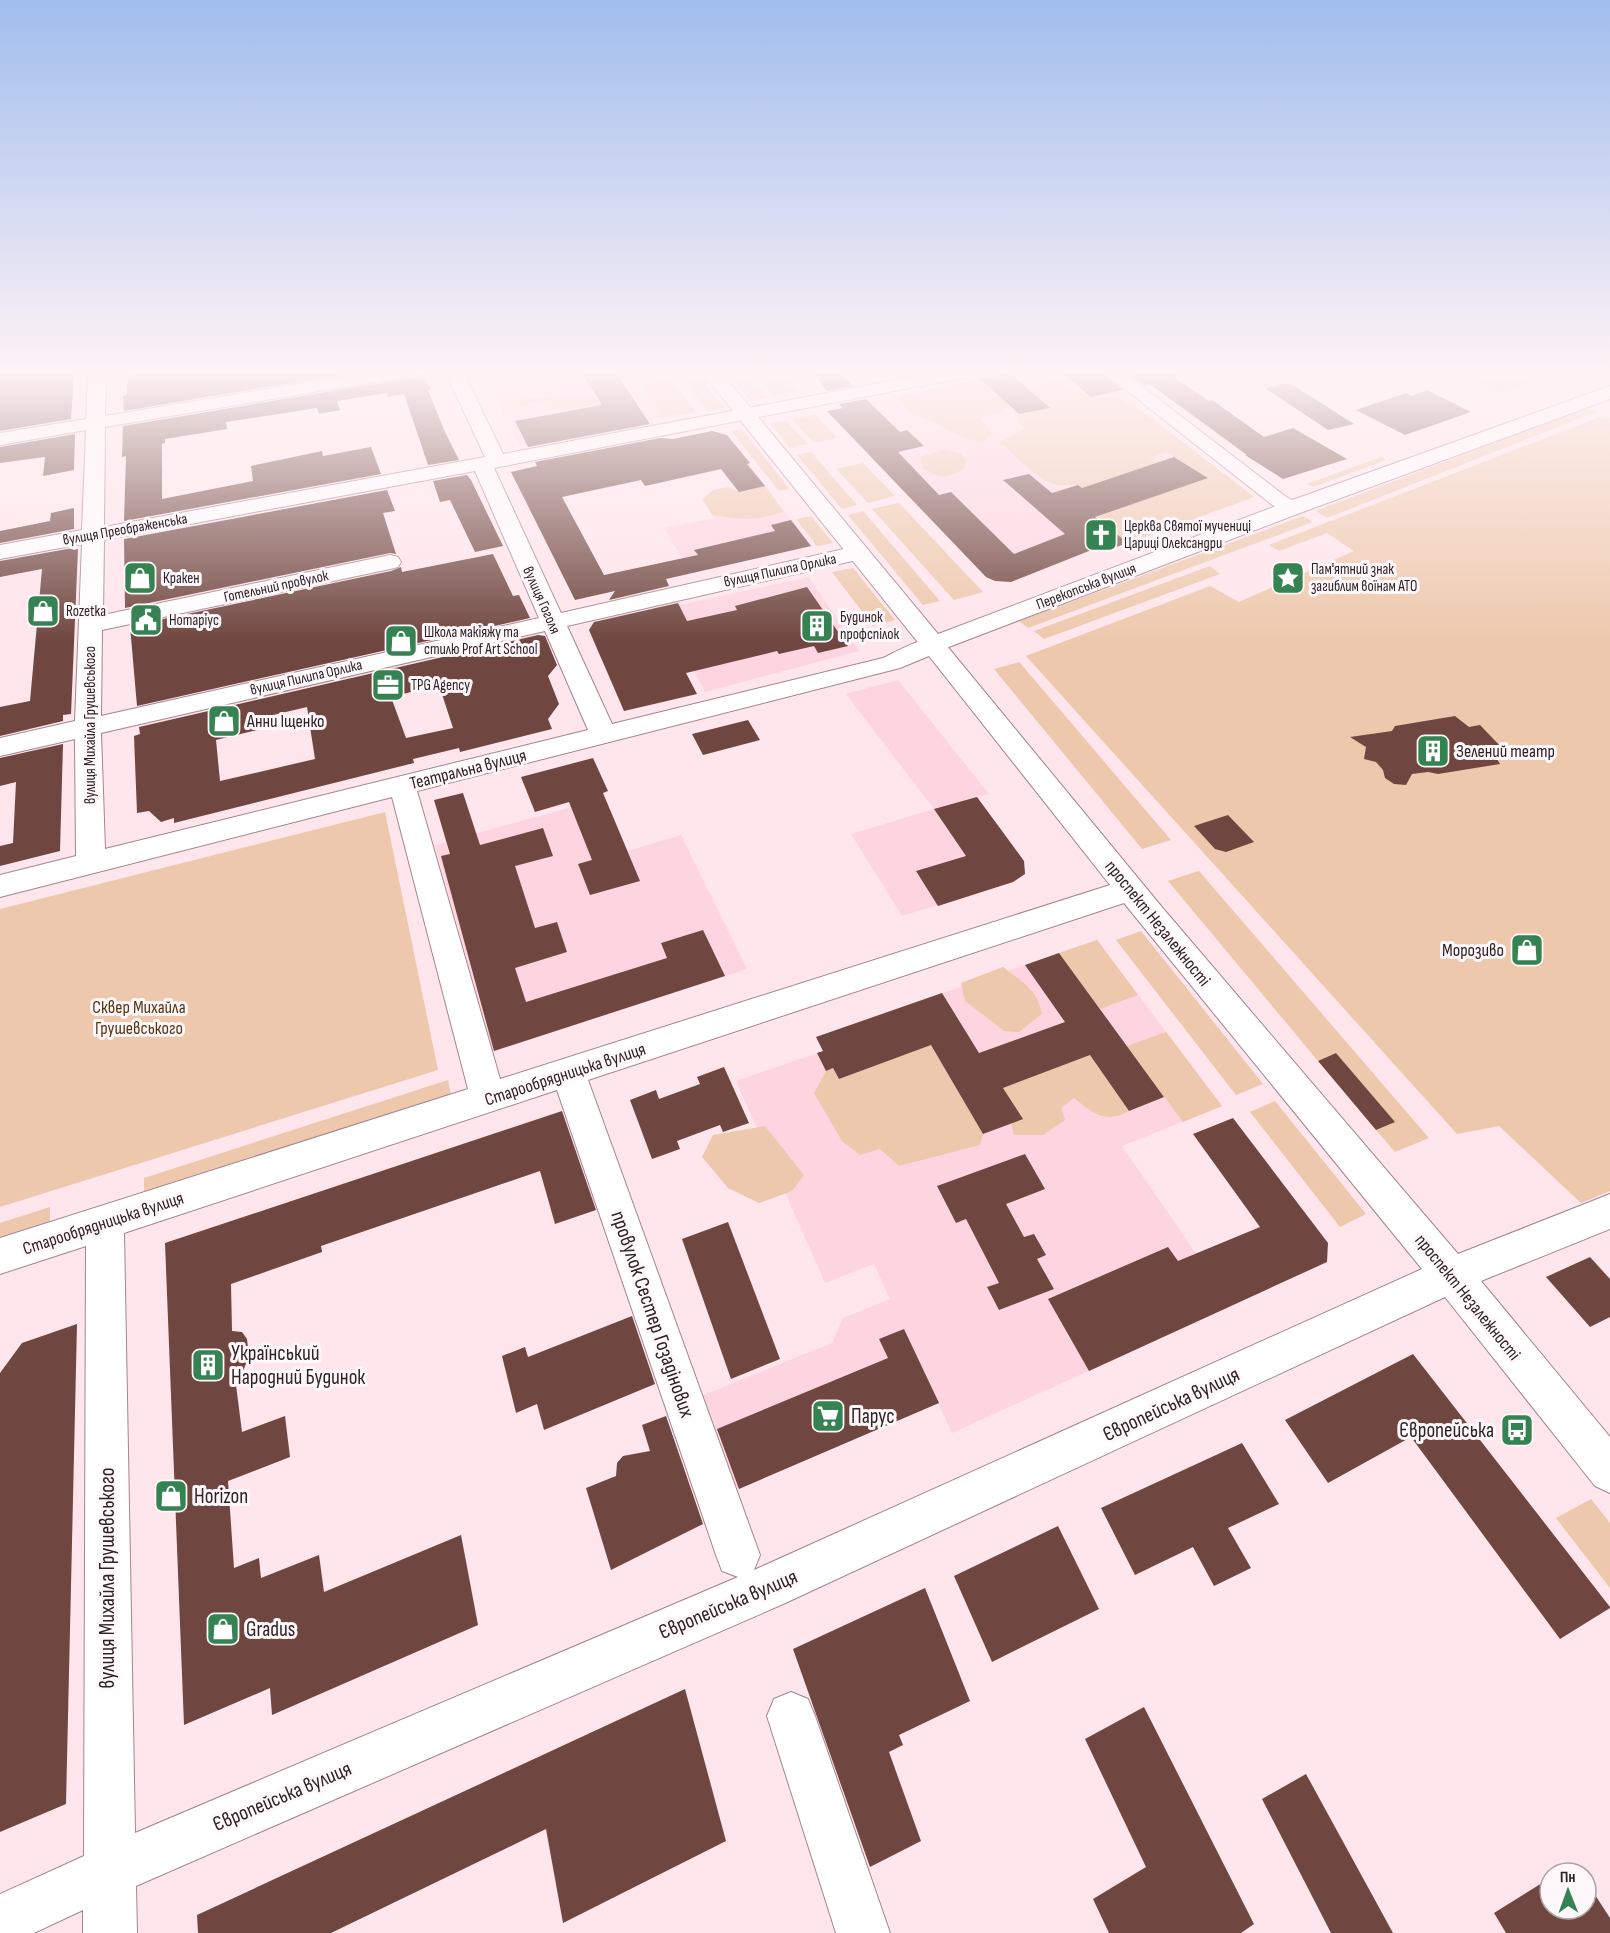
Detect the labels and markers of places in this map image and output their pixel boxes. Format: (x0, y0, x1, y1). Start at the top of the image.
church icon: Церква Святої мучениці Цариці Олександри (1083, 517, 1119, 553)
place label: Церква Святої мучениці Цариці Олександри (1124, 517, 1251, 553)
shop icon: Кракен (122, 560, 158, 596)
place icon: Пам'ятний знак загиблим воїнам АТО (1270, 560, 1306, 596)
place label: Пам'ятний знак загиблим воїнам АТО (1311, 560, 1417, 596)
place label: Кракен (163, 569, 200, 588)
shop icon: Rozetka (25, 593, 61, 629)
place label: Rozetka (66, 602, 106, 621)
public building icon: Нотаріус (128, 602, 164, 638)
building icon: Будинок профспілок (799, 608, 835, 644)
place label: Будинок профспілок (840, 608, 900, 644)
place label: Нотаріус (169, 611, 219, 630)
shop icon: Школа макіяжу та стилю Prof Art School (383, 623, 419, 659)
place label: Школа макіяжу та стилю Prof Art School (424, 623, 537, 659)
office icon: TPG Agency (370, 667, 406, 703)
place label: TPG Agency (411, 676, 470, 695)
shop icon: Анни Іщенко (206, 703, 242, 739)
place label: Анни Іщенко (246, 711, 324, 732)
building icon: Зелений театр (1415, 733, 1451, 769)
place label: Зелений театр (1456, 741, 1555, 762)
shop icon: Морозиво (1509, 932, 1545, 968)
place label: Морозиво (1442, 940, 1504, 961)
place label: Український Народний Будинок (231, 1341, 365, 1390)
building icon: Український Народний Будинок (190, 1347, 226, 1383)
supermarket icon: Парус (810, 1398, 846, 1434)
place label: Парус (851, 1404, 895, 1429)
bus stop icon: Європейська (1499, 1412, 1535, 1448)
place label: Європейська (1399, 1418, 1494, 1443)
shop icon: Horizon (153, 1478, 189, 1514)
place label: Horizon (194, 1484, 248, 1509)
shop icon: Gradus (205, 1611, 241, 1647)
place label: Gradus (246, 1617, 295, 1642)

